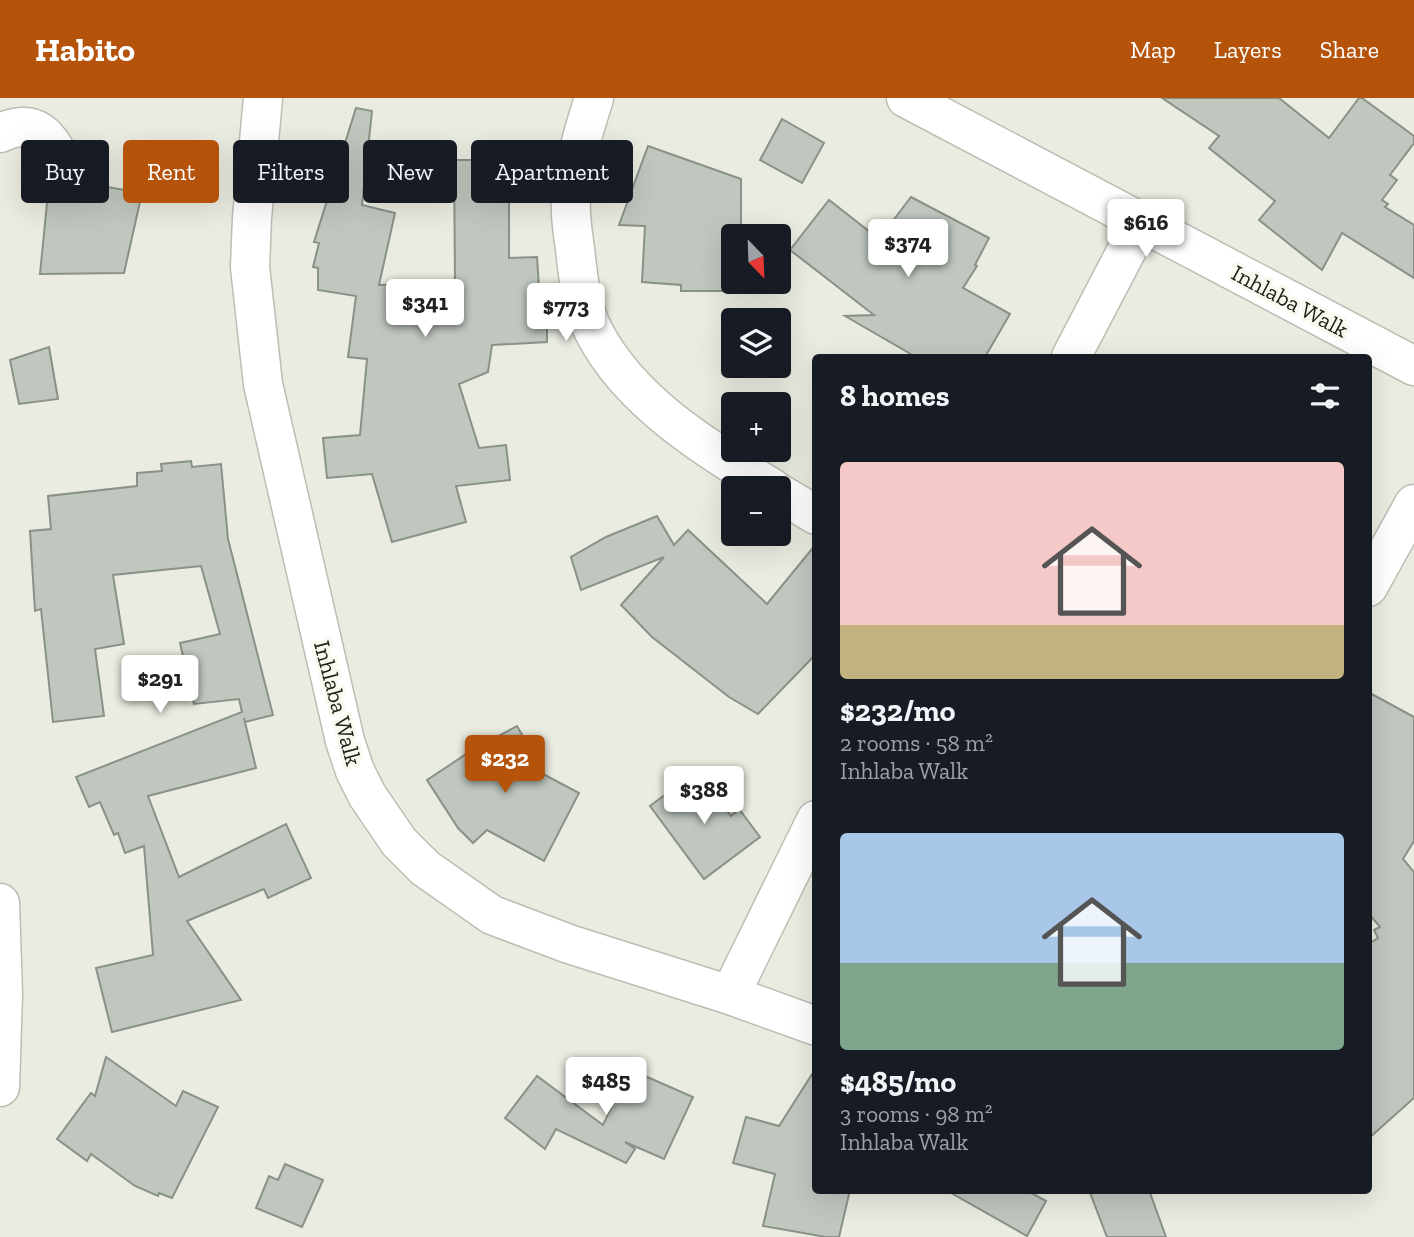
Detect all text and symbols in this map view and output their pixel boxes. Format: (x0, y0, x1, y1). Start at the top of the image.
text: Habito (35, 30, 135, 69)
text: Map (1130, 35, 1176, 64)
text: Layers (1214, 35, 1282, 64)
text: Share (1320, 35, 1379, 64)
chip: Buy (21, 140, 109, 203)
chip: Rent (123, 140, 219, 203)
chip: Filters (233, 140, 349, 203)
chip: New (363, 140, 457, 203)
chip: Apartment (471, 140, 633, 203)
pin: $616 (1105, 200, 1187, 259)
text: $616 (1123, 208, 1169, 236)
pin: $374 (867, 220, 949, 279)
north arrow (721, 224, 791, 294)
map controls (721, 224, 791, 546)
text: $374 (884, 228, 932, 256)
street label: Inhlaba Walk (1227, 259, 1353, 343)
pin: $341 (384, 280, 466, 339)
pin: $773 (525, 284, 607, 343)
text: $341 (402, 288, 448, 316)
text: $773 (543, 292, 589, 320)
button: layers (721, 308, 791, 378)
icon: filters (1306, 377, 1344, 415)
text: 8 homes (840, 378, 949, 414)
button: + (721, 392, 791, 462)
button: − (721, 476, 791, 546)
icon: home (1029, 508, 1155, 634)
street label: Inhlaba Walk (308, 637, 368, 769)
pin: $291 (119, 656, 201, 715)
text: $291 (137, 664, 183, 692)
text: $232/mo (840, 693, 955, 729)
text: 2 rooms · 58 m² (840, 729, 993, 757)
pin: $232 (464, 736, 546, 795)
text: $232 (481, 744, 529, 772)
text: Inhlaba Walk (840, 757, 968, 785)
pin: $388 (663, 766, 745, 826)
text: $388 (680, 775, 728, 803)
icon: home (1029, 879, 1155, 1005)
pin: $485 (565, 1058, 647, 1117)
text: $485/mo (840, 1064, 956, 1100)
text: $485 (582, 1066, 630, 1094)
text: 3 rooms · 98 m² (840, 1100, 993, 1128)
text: Inhlaba Walk (840, 1128, 968, 1156)

